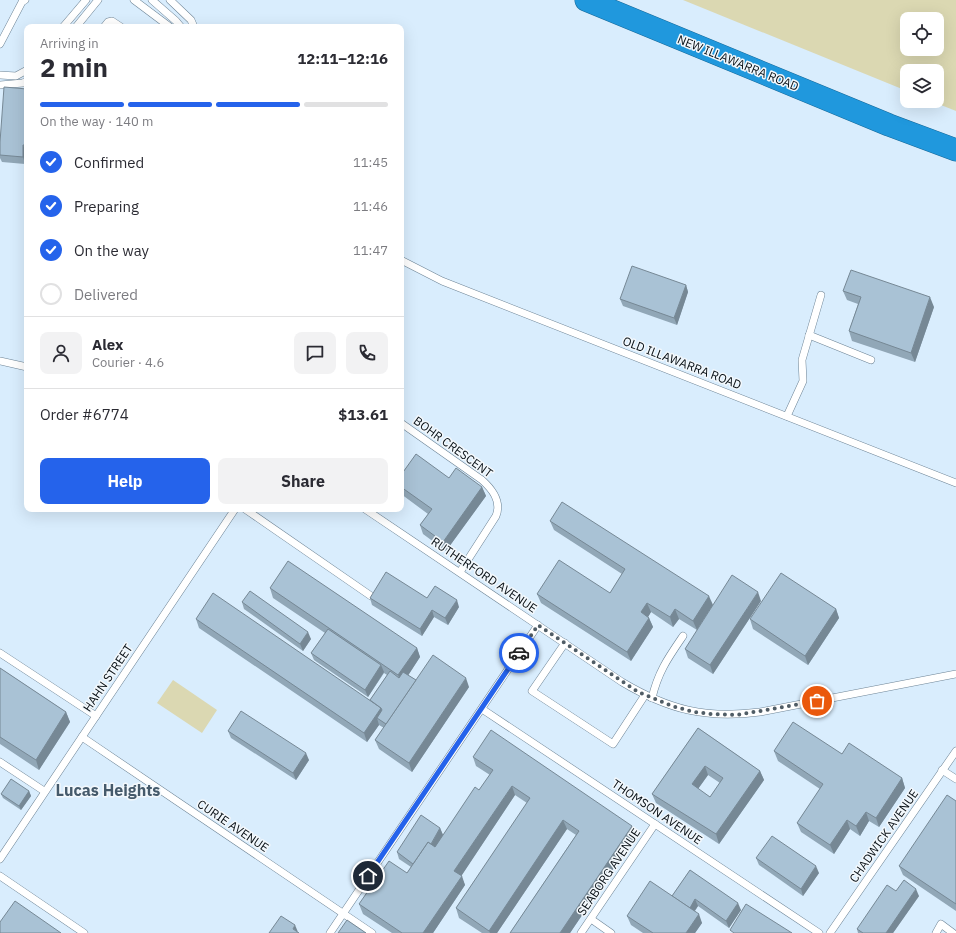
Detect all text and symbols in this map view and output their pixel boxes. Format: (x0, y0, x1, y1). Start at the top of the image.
map controls (900, 12, 944, 108)
button: locate (900, 12, 944, 56)
street label: NEW ILLAWARRA ROAD (675, 31, 801, 94)
text: Arriving in (40, 35, 99, 52)
text: 12:11–12:16 (297, 49, 388, 68)
text: 2 min (40, 50, 108, 84)
button: layers (900, 64, 944, 108)
text: On the way · 140 m (40, 113, 153, 130)
icon: check (40, 151, 62, 173)
text: Confirmed (74, 153, 144, 172)
text: 11:45 (353, 154, 388, 171)
icon: check (40, 195, 62, 217)
text: Preparing (74, 197, 139, 216)
text: 11:46 (353, 198, 388, 215)
icon: check (40, 239, 62, 261)
text: On the way (74, 241, 149, 260)
text: 11:47 (353, 242, 388, 259)
text: Delivered (74, 285, 138, 304)
button: person (40, 332, 82, 374)
button: chat (294, 332, 336, 374)
button: phone (346, 332, 388, 374)
street label: OLD ILLAWARRA ROAD (621, 333, 744, 392)
text: Alex (92, 335, 123, 354)
text: Courier · 4.6 (92, 354, 164, 371)
text: Order #6774 (40, 405, 129, 424)
text: $13.61 (338, 405, 388, 424)
street label: BOHR CRESCENT (411, 413, 496, 480)
button: Help (40, 458, 210, 504)
button: Share (218, 458, 388, 504)
street label: RUTHERFORD AVENUE (429, 534, 540, 616)
courier (499, 633, 539, 673)
street label: HAHN STREET (80, 641, 136, 714)
icon: car (508, 642, 530, 664)
pin (800, 684, 834, 718)
icon: bag (806, 690, 828, 712)
street label: THOMSON AVENUE (609, 776, 705, 847)
district label: Lucas Heights (56, 780, 160, 800)
street label: CHADWICK AVENUE (846, 786, 921, 885)
street label: CURIE AVENUE (195, 796, 272, 855)
street label: SEABORG AVENUE (574, 825, 643, 918)
pin (351, 859, 385, 893)
icon: home (357, 865, 379, 887)

